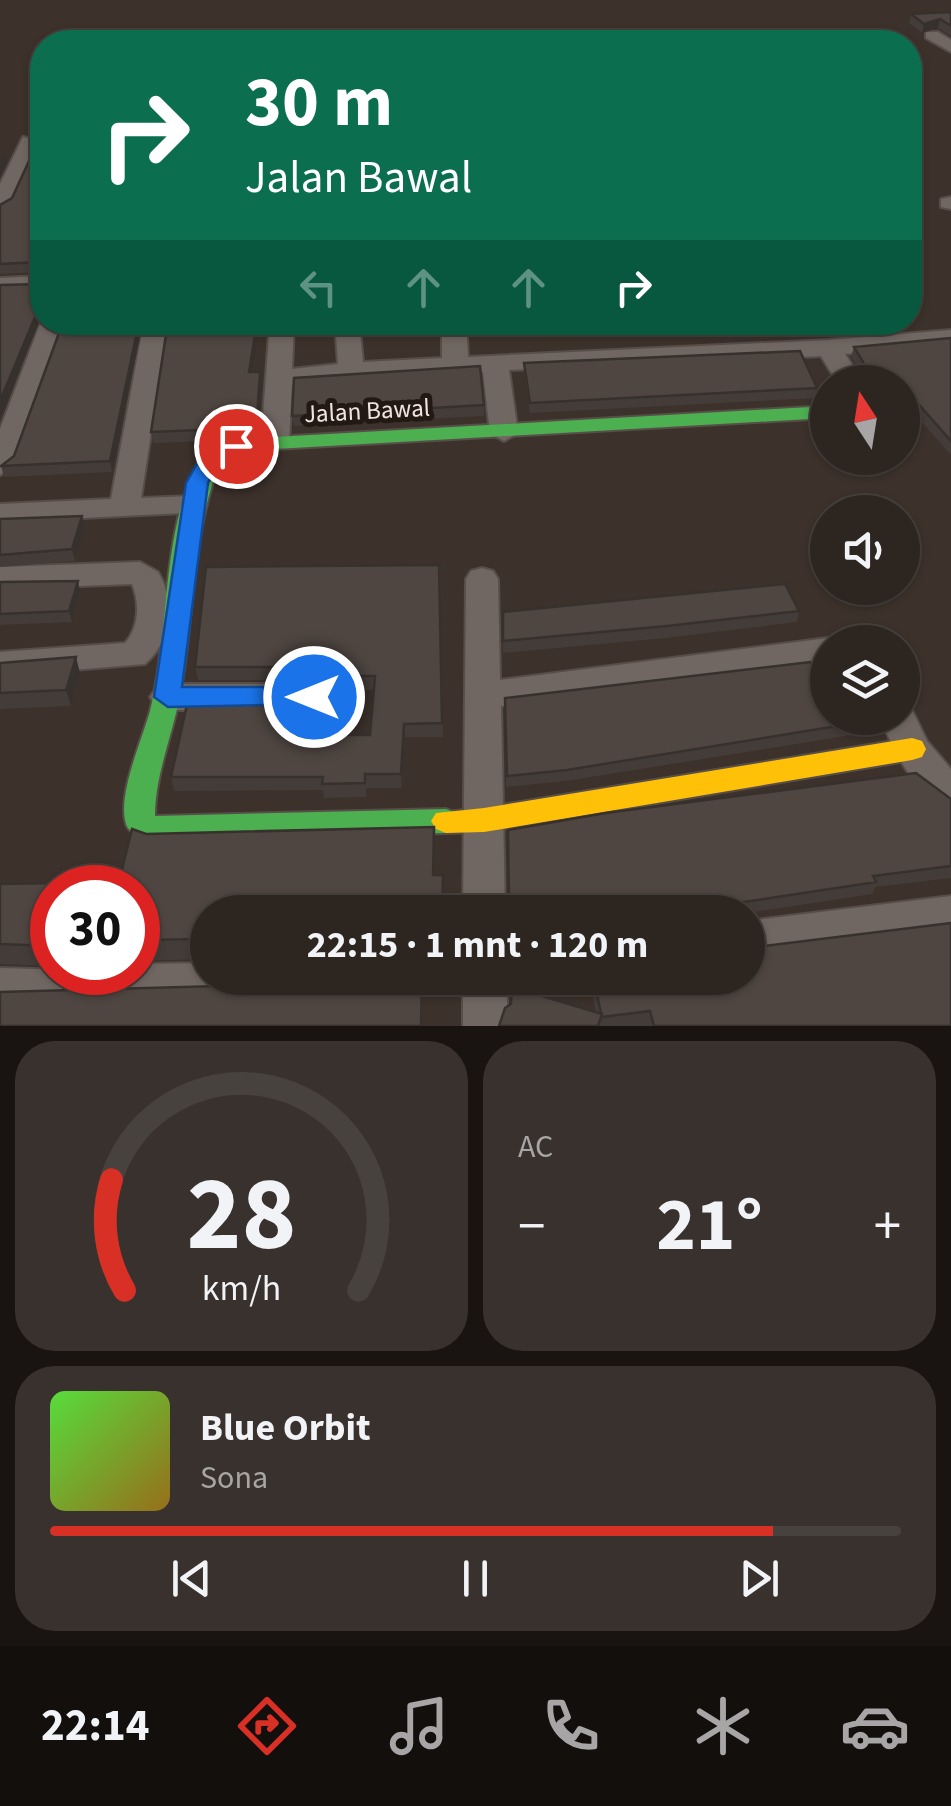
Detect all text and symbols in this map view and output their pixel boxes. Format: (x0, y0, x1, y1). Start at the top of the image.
text: 30 m (245, 53, 393, 153)
icon: right (80, 70, 210, 200)
text: Jalan Bawal (245, 146, 472, 210)
icon: left (291, 260, 346, 315)
icon: ahead (396, 260, 451, 315)
icon: ahead (501, 260, 556, 315)
icon: right (606, 260, 661, 315)
north arrow (810, 365, 920, 475)
map controls (810, 365, 920, 735)
street label: Jalan Bawal (303, 390, 431, 432)
pin (194, 404, 279, 489)
icon: arrive (209, 419, 264, 474)
button: sound (810, 495, 920, 605)
button: layers (810, 625, 920, 735)
position arrow (262, 645, 366, 749)
speed limit sign: 30 (30, 865, 160, 995)
text: 22:15 · 1 mnt · 120 m (307, 918, 648, 972)
text: AC (518, 1124, 553, 1170)
text: 28 (187, 1142, 296, 1290)
text: 21° (656, 1172, 763, 1279)
text: − (518, 1188, 545, 1266)
text: + (874, 1188, 901, 1266)
text: km/h (202, 1263, 281, 1314)
text: Blue Orbit (200, 1401, 371, 1455)
text: Sona (200, 1455, 268, 1501)
icon: previous (164, 1551, 219, 1606)
icon: pause (448, 1551, 503, 1606)
icon: next (732, 1551, 787, 1606)
icon: directions (232, 1691, 302, 1761)
icon: music (384, 1691, 454, 1761)
icon: phone (536, 1691, 606, 1761)
icon: climate (688, 1691, 758, 1761)
icon: car (840, 1691, 910, 1761)
text: 22:14 (41, 1694, 150, 1758)

